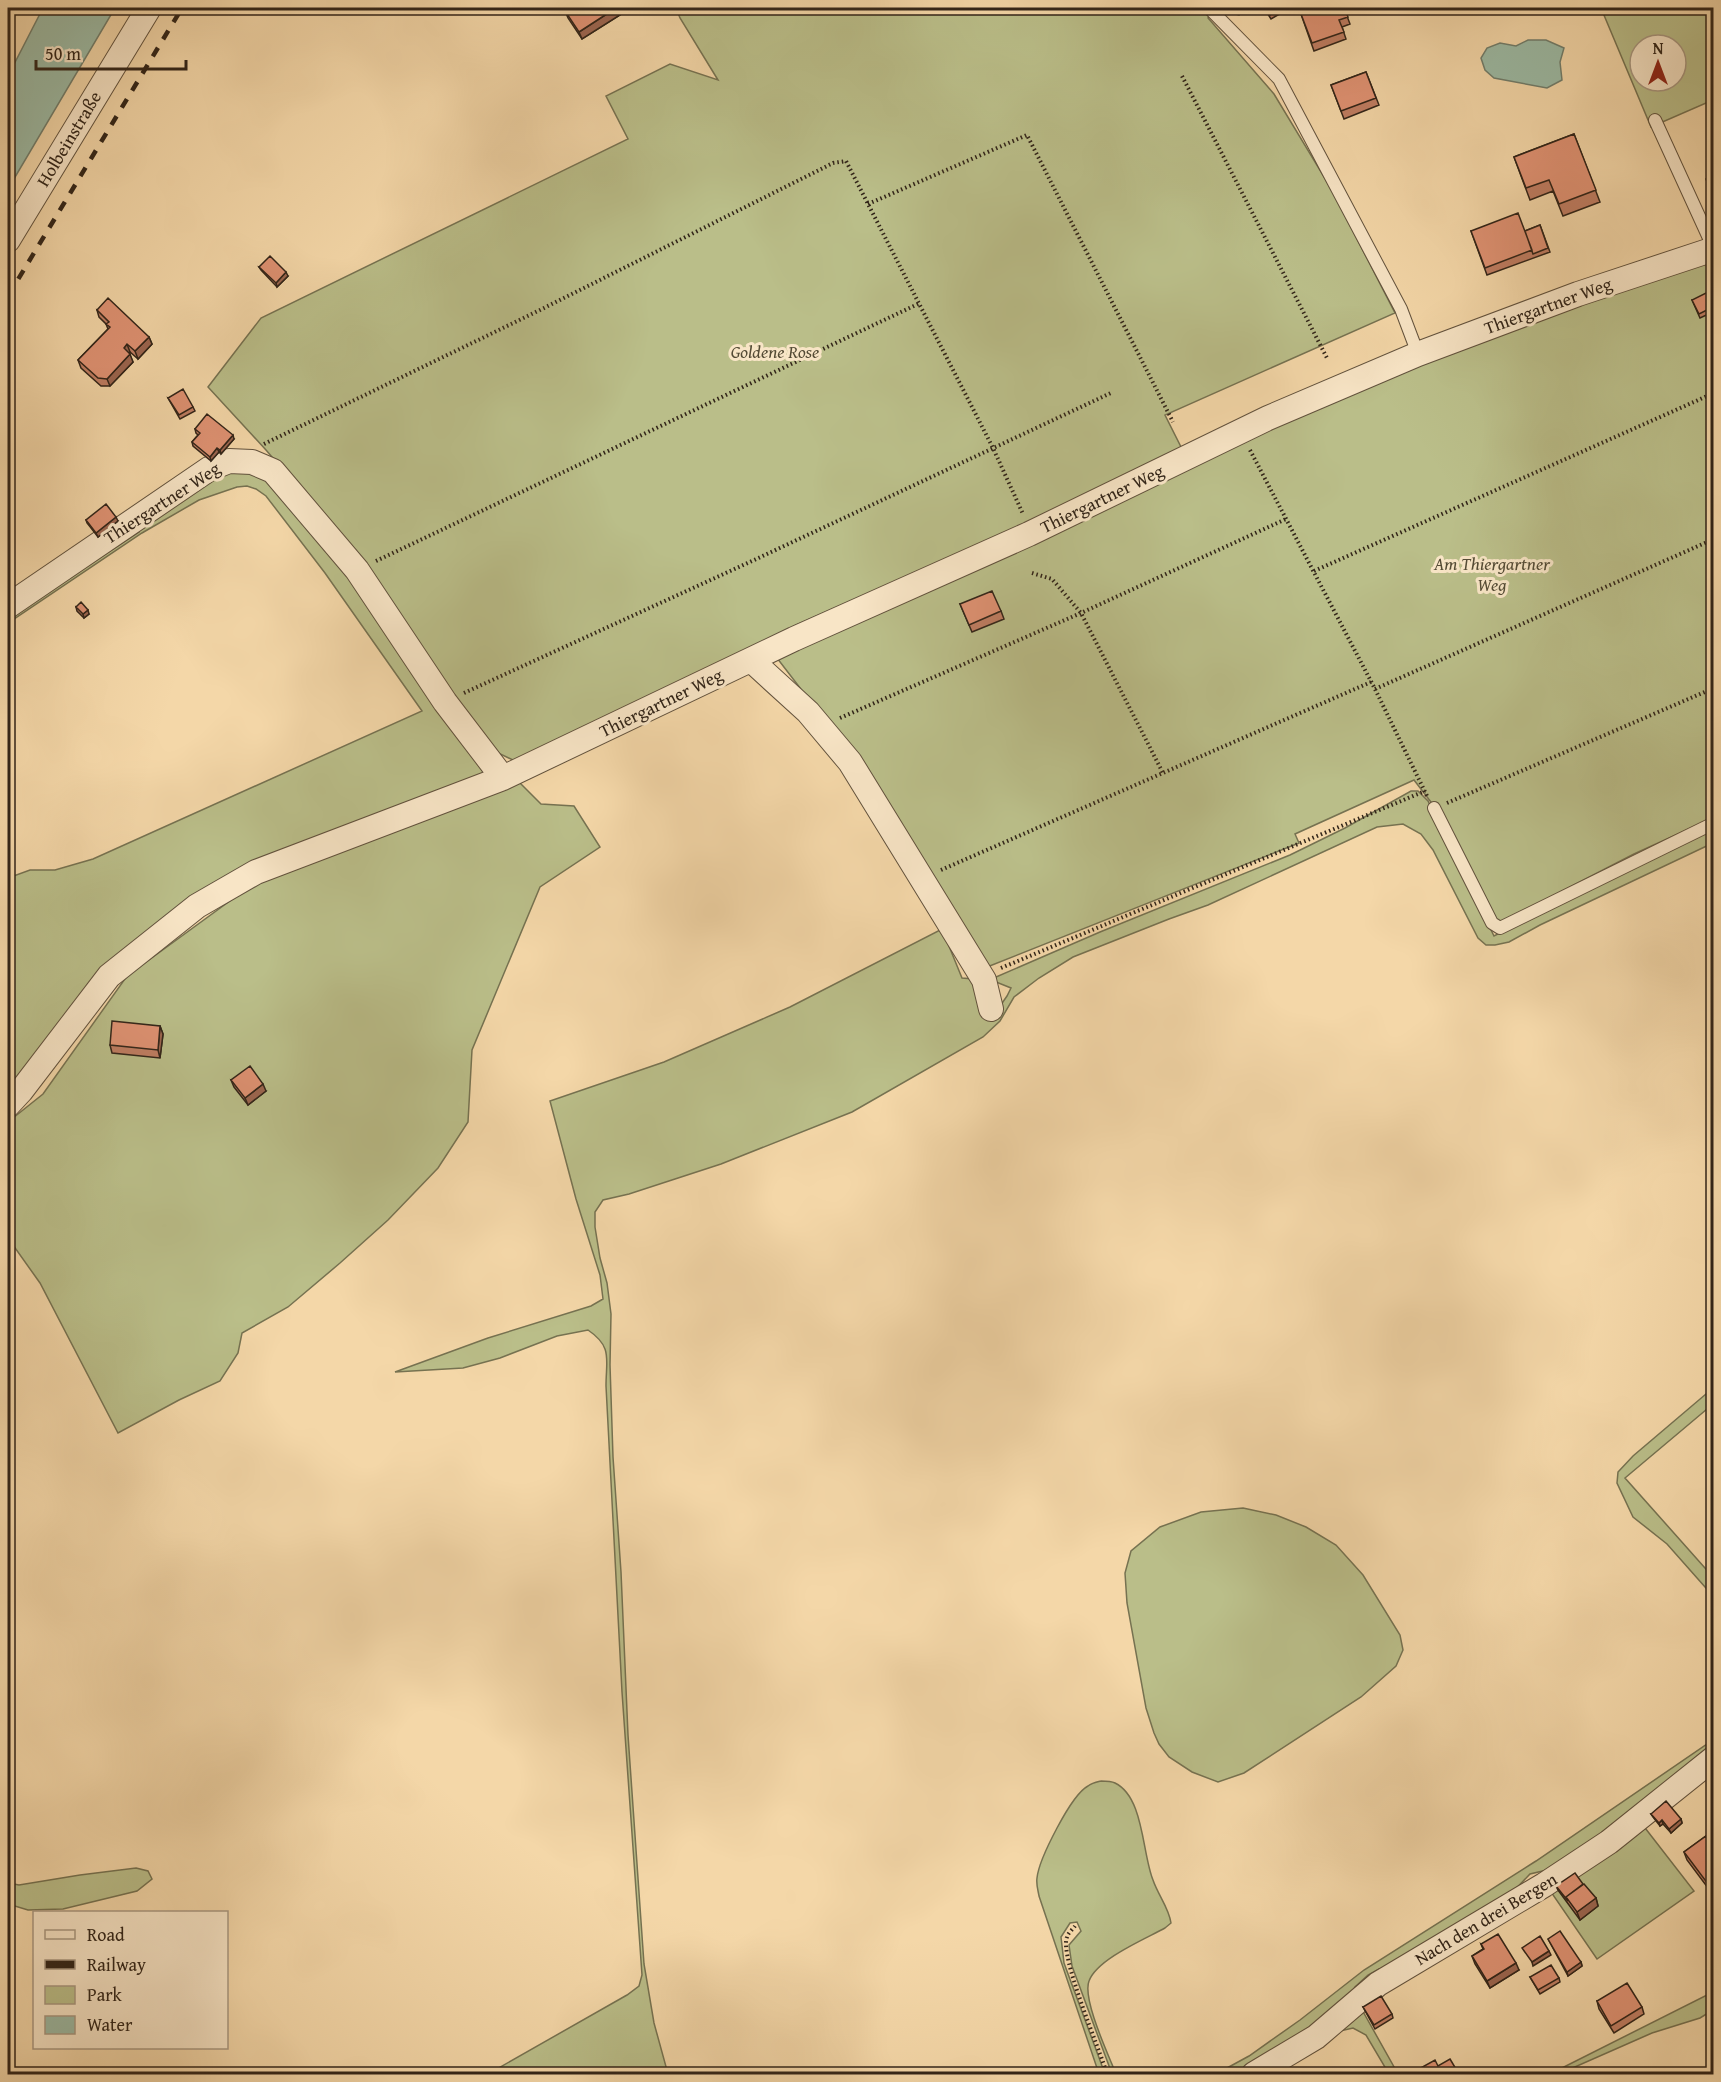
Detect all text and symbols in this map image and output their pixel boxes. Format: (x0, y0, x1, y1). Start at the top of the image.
scale bar (36, 33, 186, 71)
north arrow (1628, 33, 1688, 93)
text: N (1653, 36, 1664, 60)
text: 50 m (45, 40, 81, 67)
street label: Holbeinstraße (29, 86, 108, 192)
street label: Thiergartner Weg (1480, 270, 1616, 341)
park label: Goldene Rose (731, 338, 819, 365)
street label: Thiergartner Weg (98, 455, 225, 550)
street label: Thiergartner Weg (1036, 457, 1168, 540)
park label: Am Thiergartner Weg (1433, 550, 1551, 598)
street label: Thiergartner Weg (595, 661, 727, 744)
street label: Nach den drei Bergen (1409, 1865, 1562, 1972)
legend (33, 1911, 228, 2049)
text: Road (87, 1921, 125, 1948)
text: Railway (87, 1951, 146, 1978)
text: Park (87, 1981, 123, 2008)
text: Water (87, 2011, 133, 2038)

